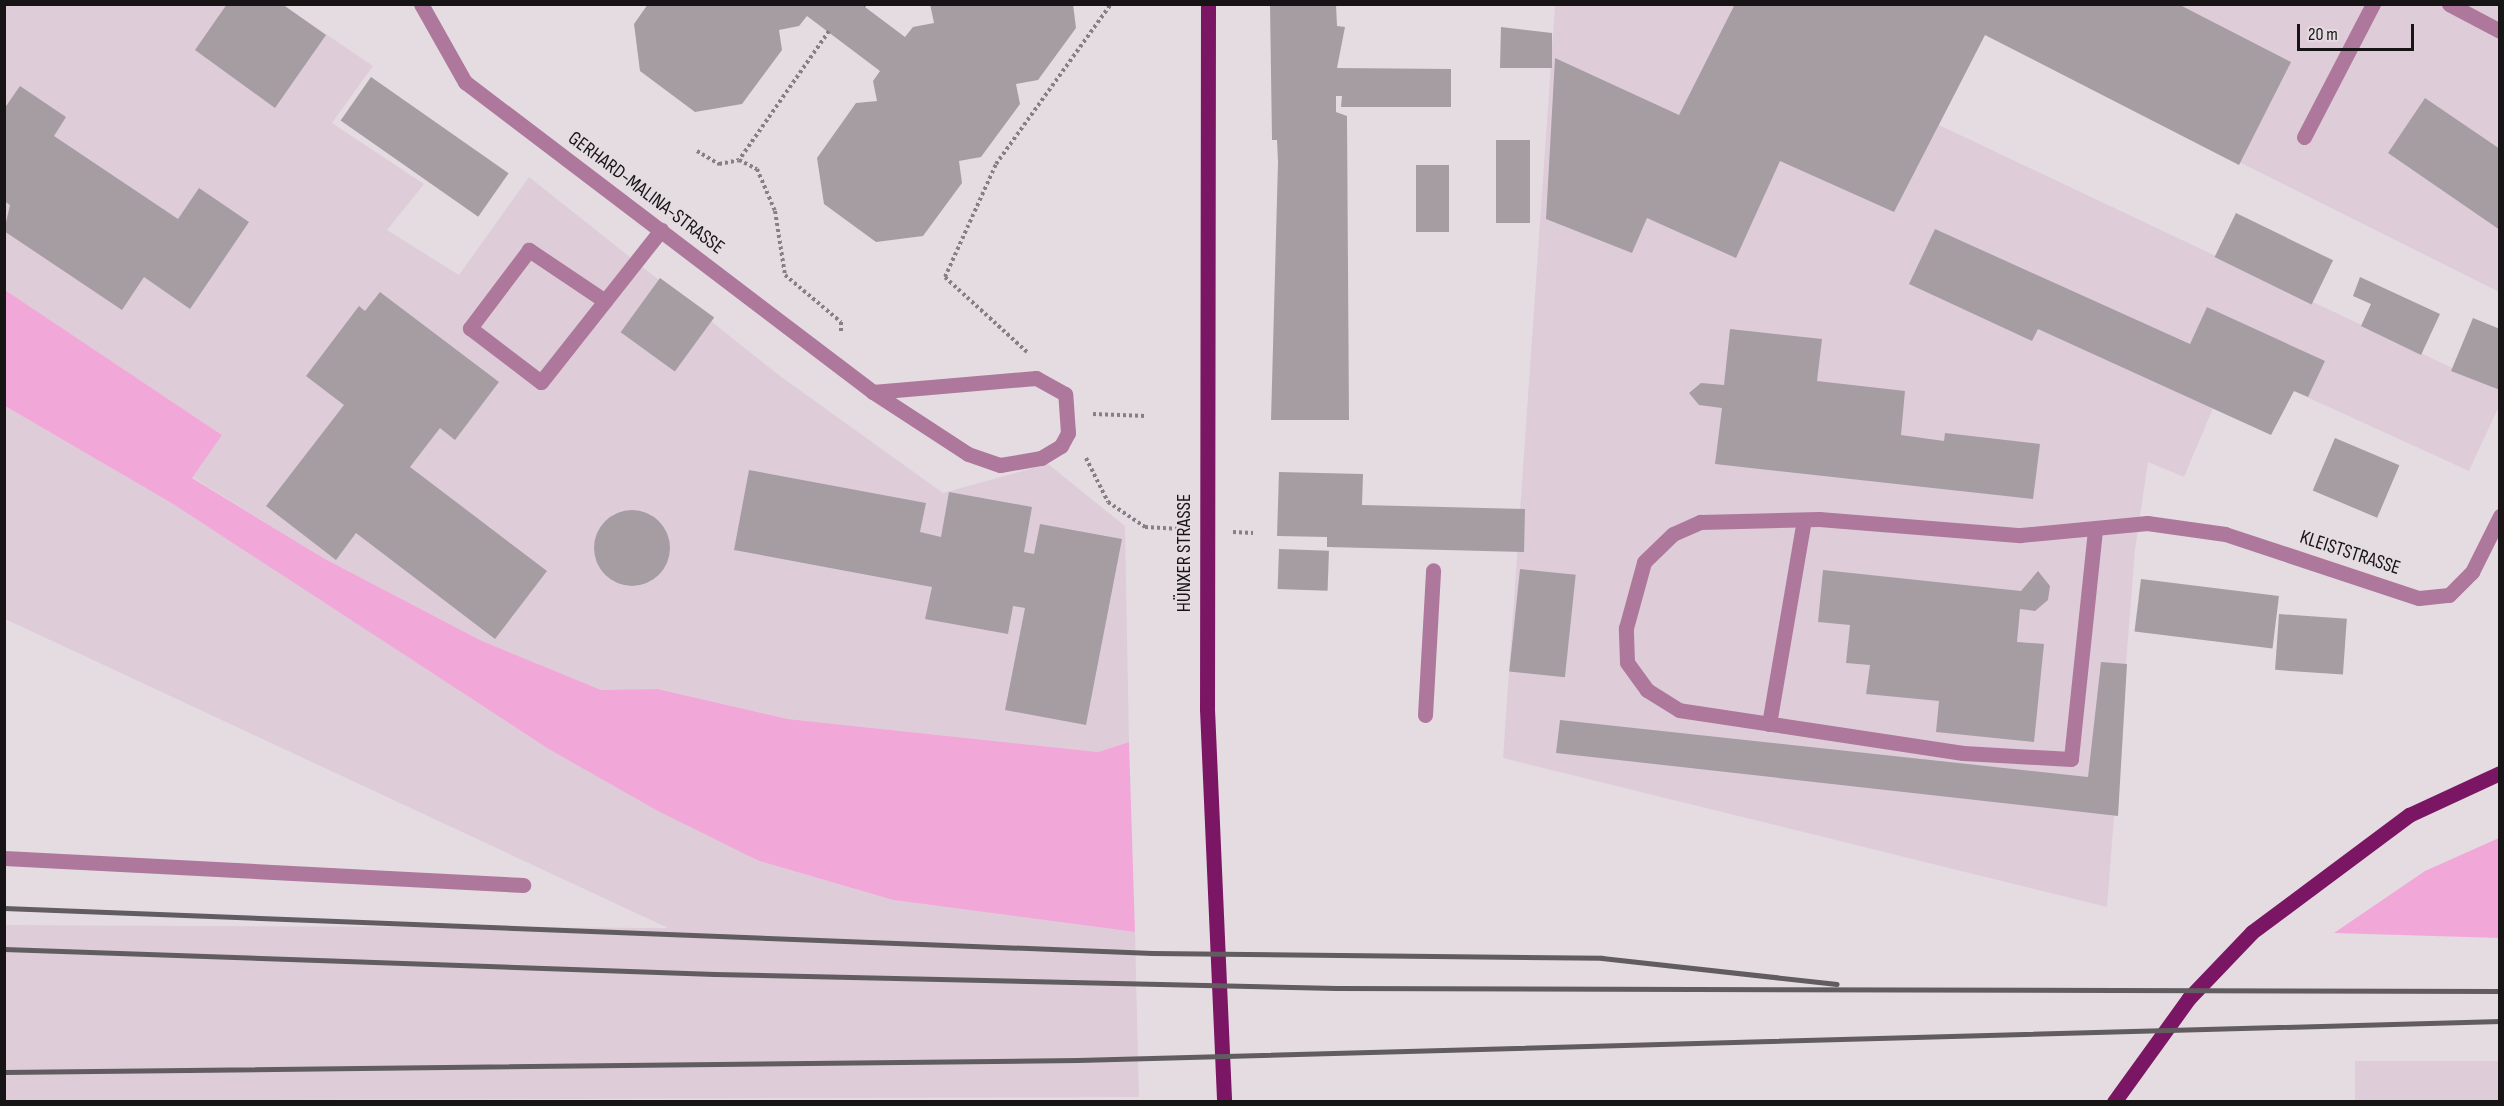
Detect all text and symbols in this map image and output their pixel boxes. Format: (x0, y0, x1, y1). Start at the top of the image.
scale bar (2300, 12, 2417, 50)
text: 20 m (2308, 24, 2338, 45)
street label: GERHARD-MALINA-STRASSE (563, 126, 729, 260)
street label: HÜNXER STRASSE (1172, 494, 1196, 612)
street label: KLEISTSTRASSE (2297, 525, 2403, 581)

